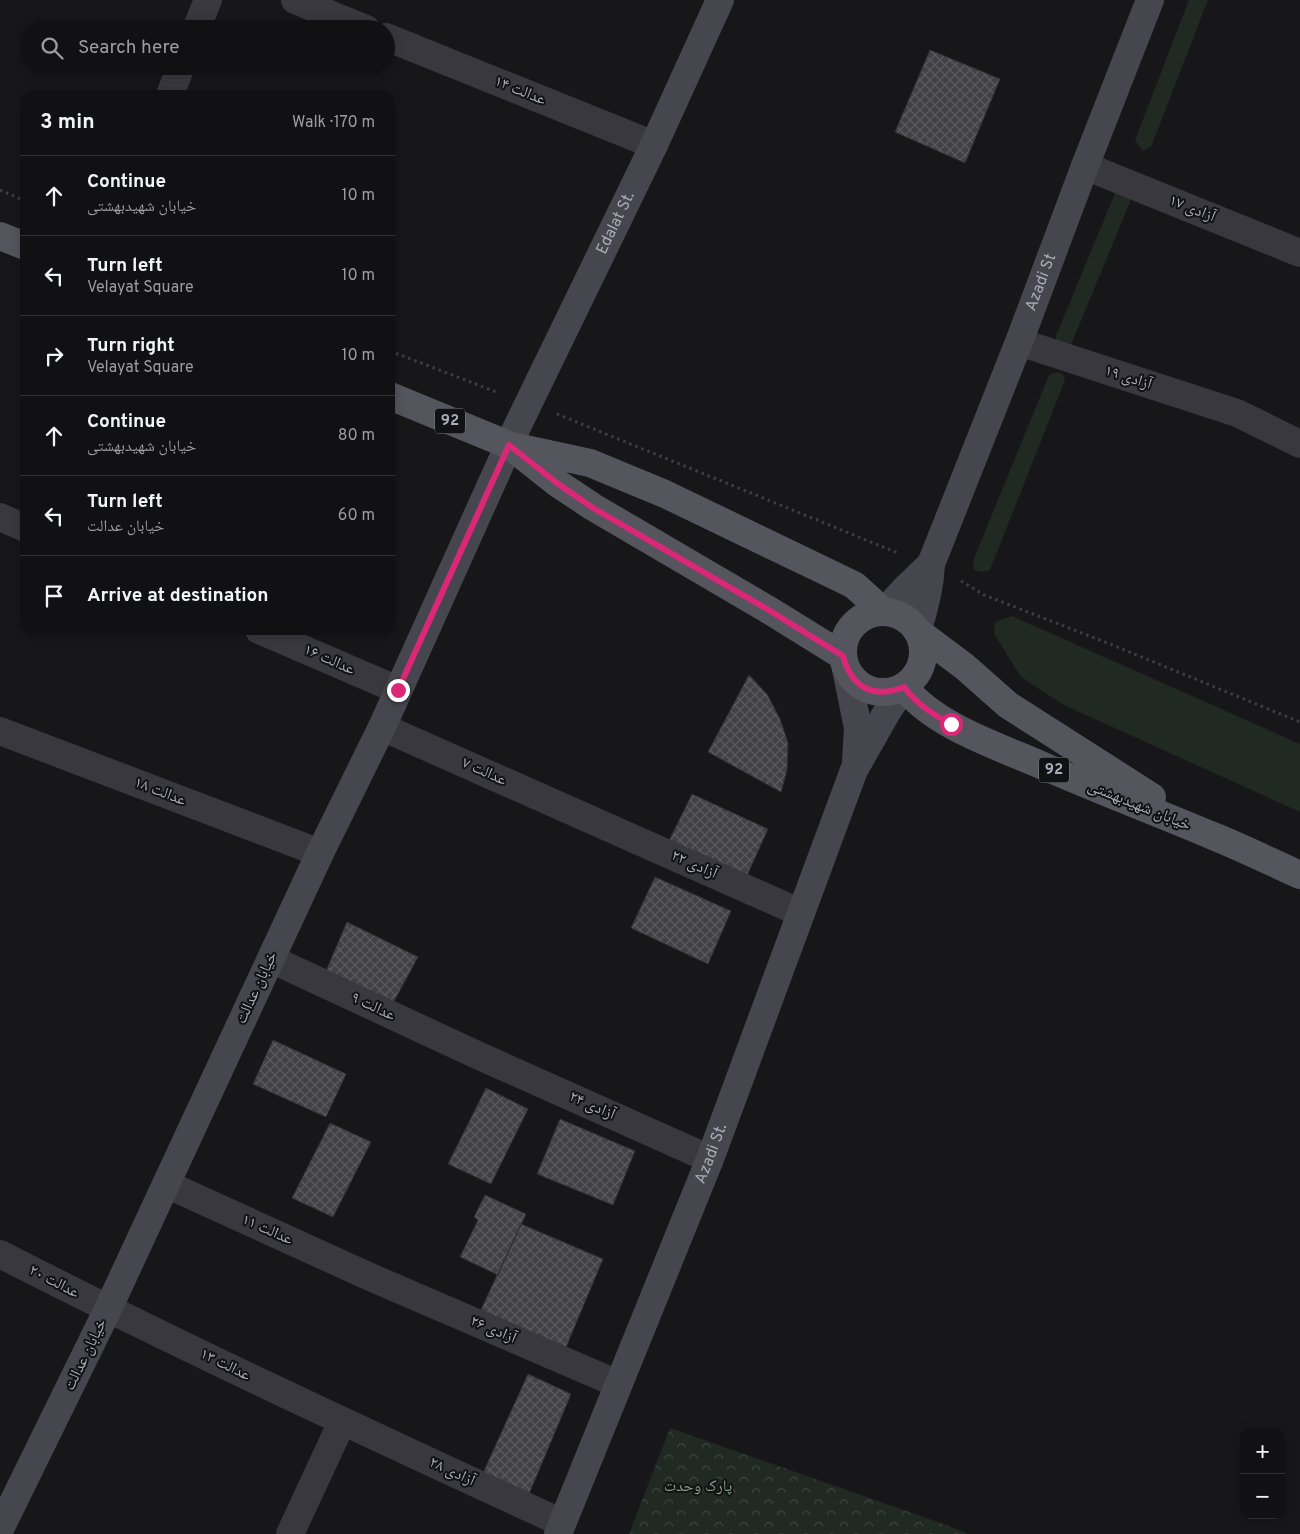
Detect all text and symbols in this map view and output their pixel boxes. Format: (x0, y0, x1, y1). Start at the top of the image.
search box (20, 20, 395, 75)
icon: search (38, 34, 66, 62)
text: Search here (78, 36, 180, 60)
street label: عدالت ۱۴ (491, 72, 549, 110)
text: 3 min (40, 109, 95, 136)
text: Walk · 170 m (292, 113, 375, 133)
text: Continue (87, 170, 166, 194)
icon: ahead (40, 182, 68, 210)
text: 10 m (341, 186, 375, 206)
street label: Edalat St. (592, 188, 640, 258)
street label: آزادی ۱۷ (1166, 191, 1219, 228)
text: خیابان شهیدبهشتی (87, 197, 196, 217)
street label: Azadi St (1021, 251, 1061, 314)
text: Turn left (87, 254, 163, 278)
icon: left (40, 262, 68, 290)
text: 10 m (341, 266, 375, 286)
text: Velayat Square (87, 278, 194, 298)
text: Turn right (87, 334, 175, 358)
icon: right (40, 342, 68, 370)
text: 10 m (341, 346, 375, 366)
text: Velayat Square (87, 358, 194, 378)
street label: آزادی ۱۹ (1102, 361, 1155, 395)
road number: 92 (435, 408, 465, 434)
text: Continue (87, 410, 166, 434)
icon: ahead (40, 422, 68, 450)
text: 80 m (338, 426, 375, 446)
text: خیابان شهیدبهشتی (87, 437, 196, 457)
text: Turn left (87, 490, 163, 514)
icon: left (40, 502, 68, 530)
text: 60 m (338, 506, 375, 526)
text: خیابان عدالت (87, 517, 165, 537)
icon: arrive (40, 582, 68, 610)
text: Arrive at destination (87, 584, 268, 608)
street label: عدالت ۱۶ (300, 640, 358, 680)
route end (387, 679, 410, 702)
route start (940, 713, 963, 736)
street label: عدالت ۷ (459, 753, 509, 791)
road number: 92 (1039, 758, 1069, 782)
street label: عدالت ۱۸ (131, 773, 189, 811)
street label: خیابان شهیدبهشتی (1085, 776, 1193, 836)
street label: آزادی ۲۲ (668, 846, 721, 884)
street label: خیابان عدالت (232, 949, 282, 1027)
street label: عدالت ۹ (348, 988, 398, 1026)
street label: آزادی ۲۴ (566, 1087, 619, 1125)
street label: Azadi St. (691, 1121, 732, 1187)
street label: عدالت ۱۱ (238, 1210, 296, 1250)
street label: عدالت ۲۰ (25, 1261, 83, 1303)
street label: آزادی ۲۶ (467, 1311, 520, 1349)
street label: خیابان عدالت (60, 1316, 112, 1394)
street label: عدالت ۱۳ (196, 1344, 254, 1386)
map controls (1240, 1429, 1285, 1519)
button: + (1240, 1429, 1285, 1474)
street label: آزادی ۲۸ (426, 1453, 479, 1492)
button: − (1240, 1474, 1285, 1519)
park label: پارک وحدت (664, 1477, 733, 1497)

